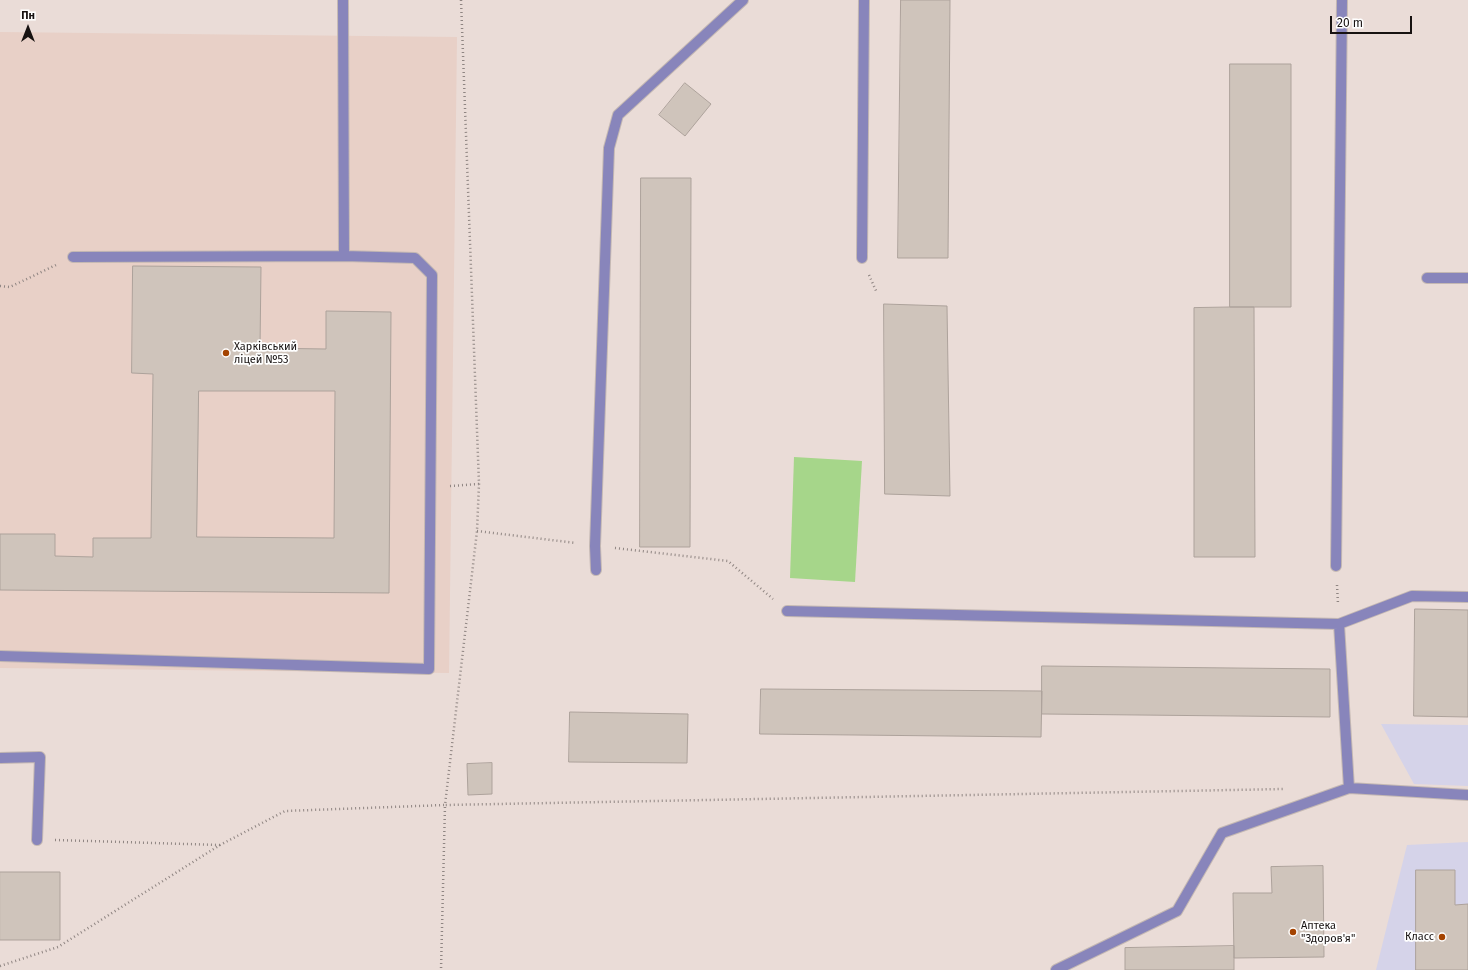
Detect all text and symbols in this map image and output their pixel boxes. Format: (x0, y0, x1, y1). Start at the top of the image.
north arrow (8, 8, 48, 48)
scale bar (1332, 8, 1414, 34)
text: Пн (21, 9, 35, 22)
text: 20 m (1337, 16, 1363, 30)
place label: Харківський ліцей №53 (234, 340, 297, 366)
marker: Харківський ліцей №53 (221, 348, 231, 358)
place label: Аптека "Здоров'я" (1301, 919, 1355, 945)
marker: Аптека "Здоров'я" (1288, 927, 1298, 937)
place label: Класс (1405, 930, 1434, 944)
marker: Класс (1437, 932, 1447, 942)

